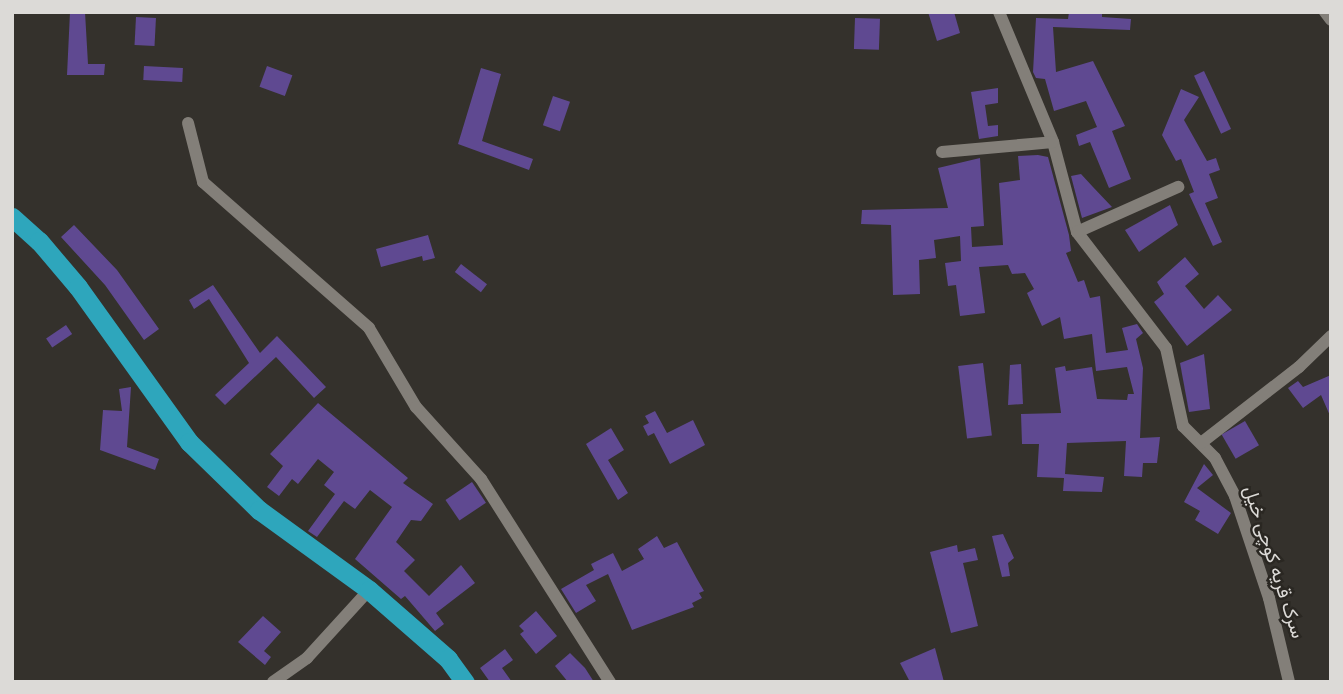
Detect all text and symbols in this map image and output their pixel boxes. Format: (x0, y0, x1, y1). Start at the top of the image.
street label: سرک قریه کوچی خیل (1239, 483, 1309, 641)

